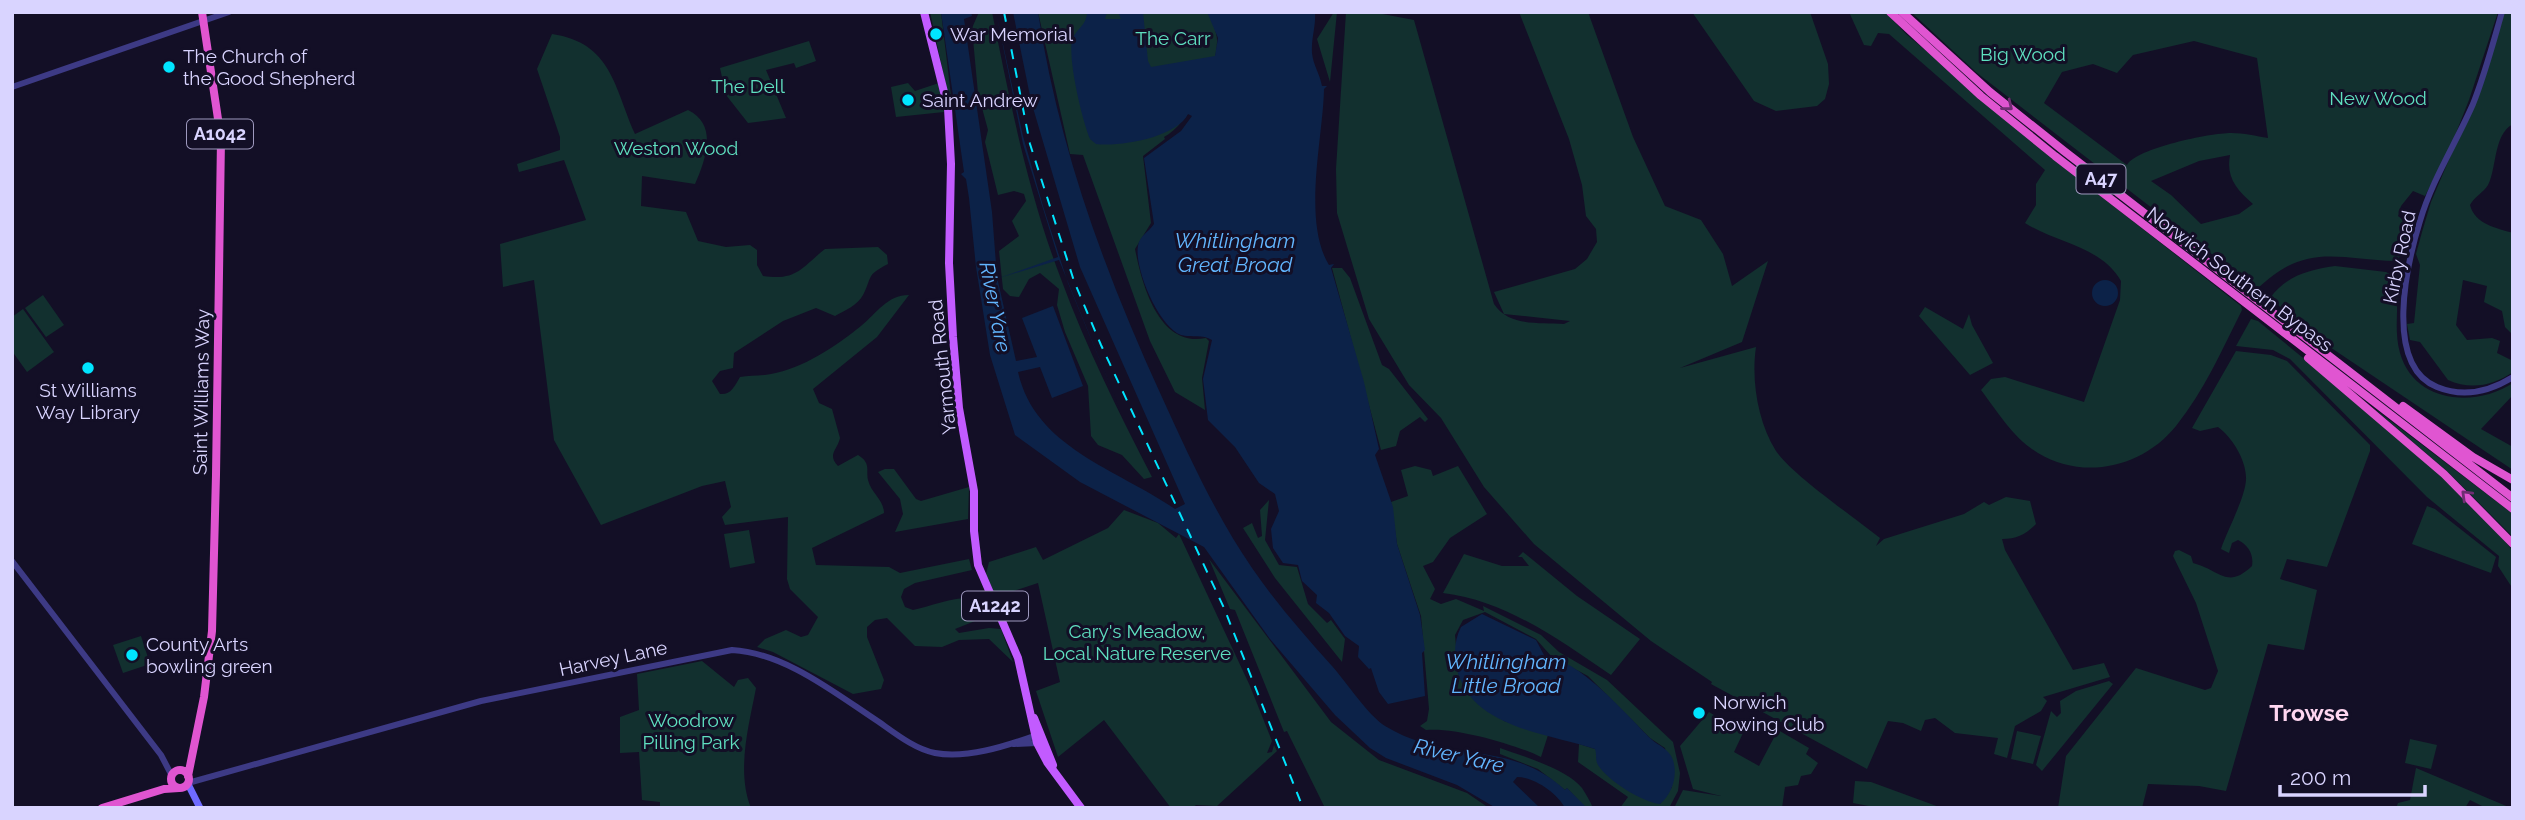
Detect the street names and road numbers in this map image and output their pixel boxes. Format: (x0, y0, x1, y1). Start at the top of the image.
road number: A1042 (187, 119, 253, 148)
road number: A47 (2076, 164, 2126, 194)
street label: Norwich Southern Bypass (2143, 202, 2337, 356)
street label: Kirby Road (2378, 208, 2420, 306)
street label: Yarmouth Road (924, 298, 960, 436)
street label: Saint Williams Way (189, 309, 213, 475)
road number: A1242 (962, 592, 1028, 620)
street label: Harvey Lane (557, 636, 669, 680)

